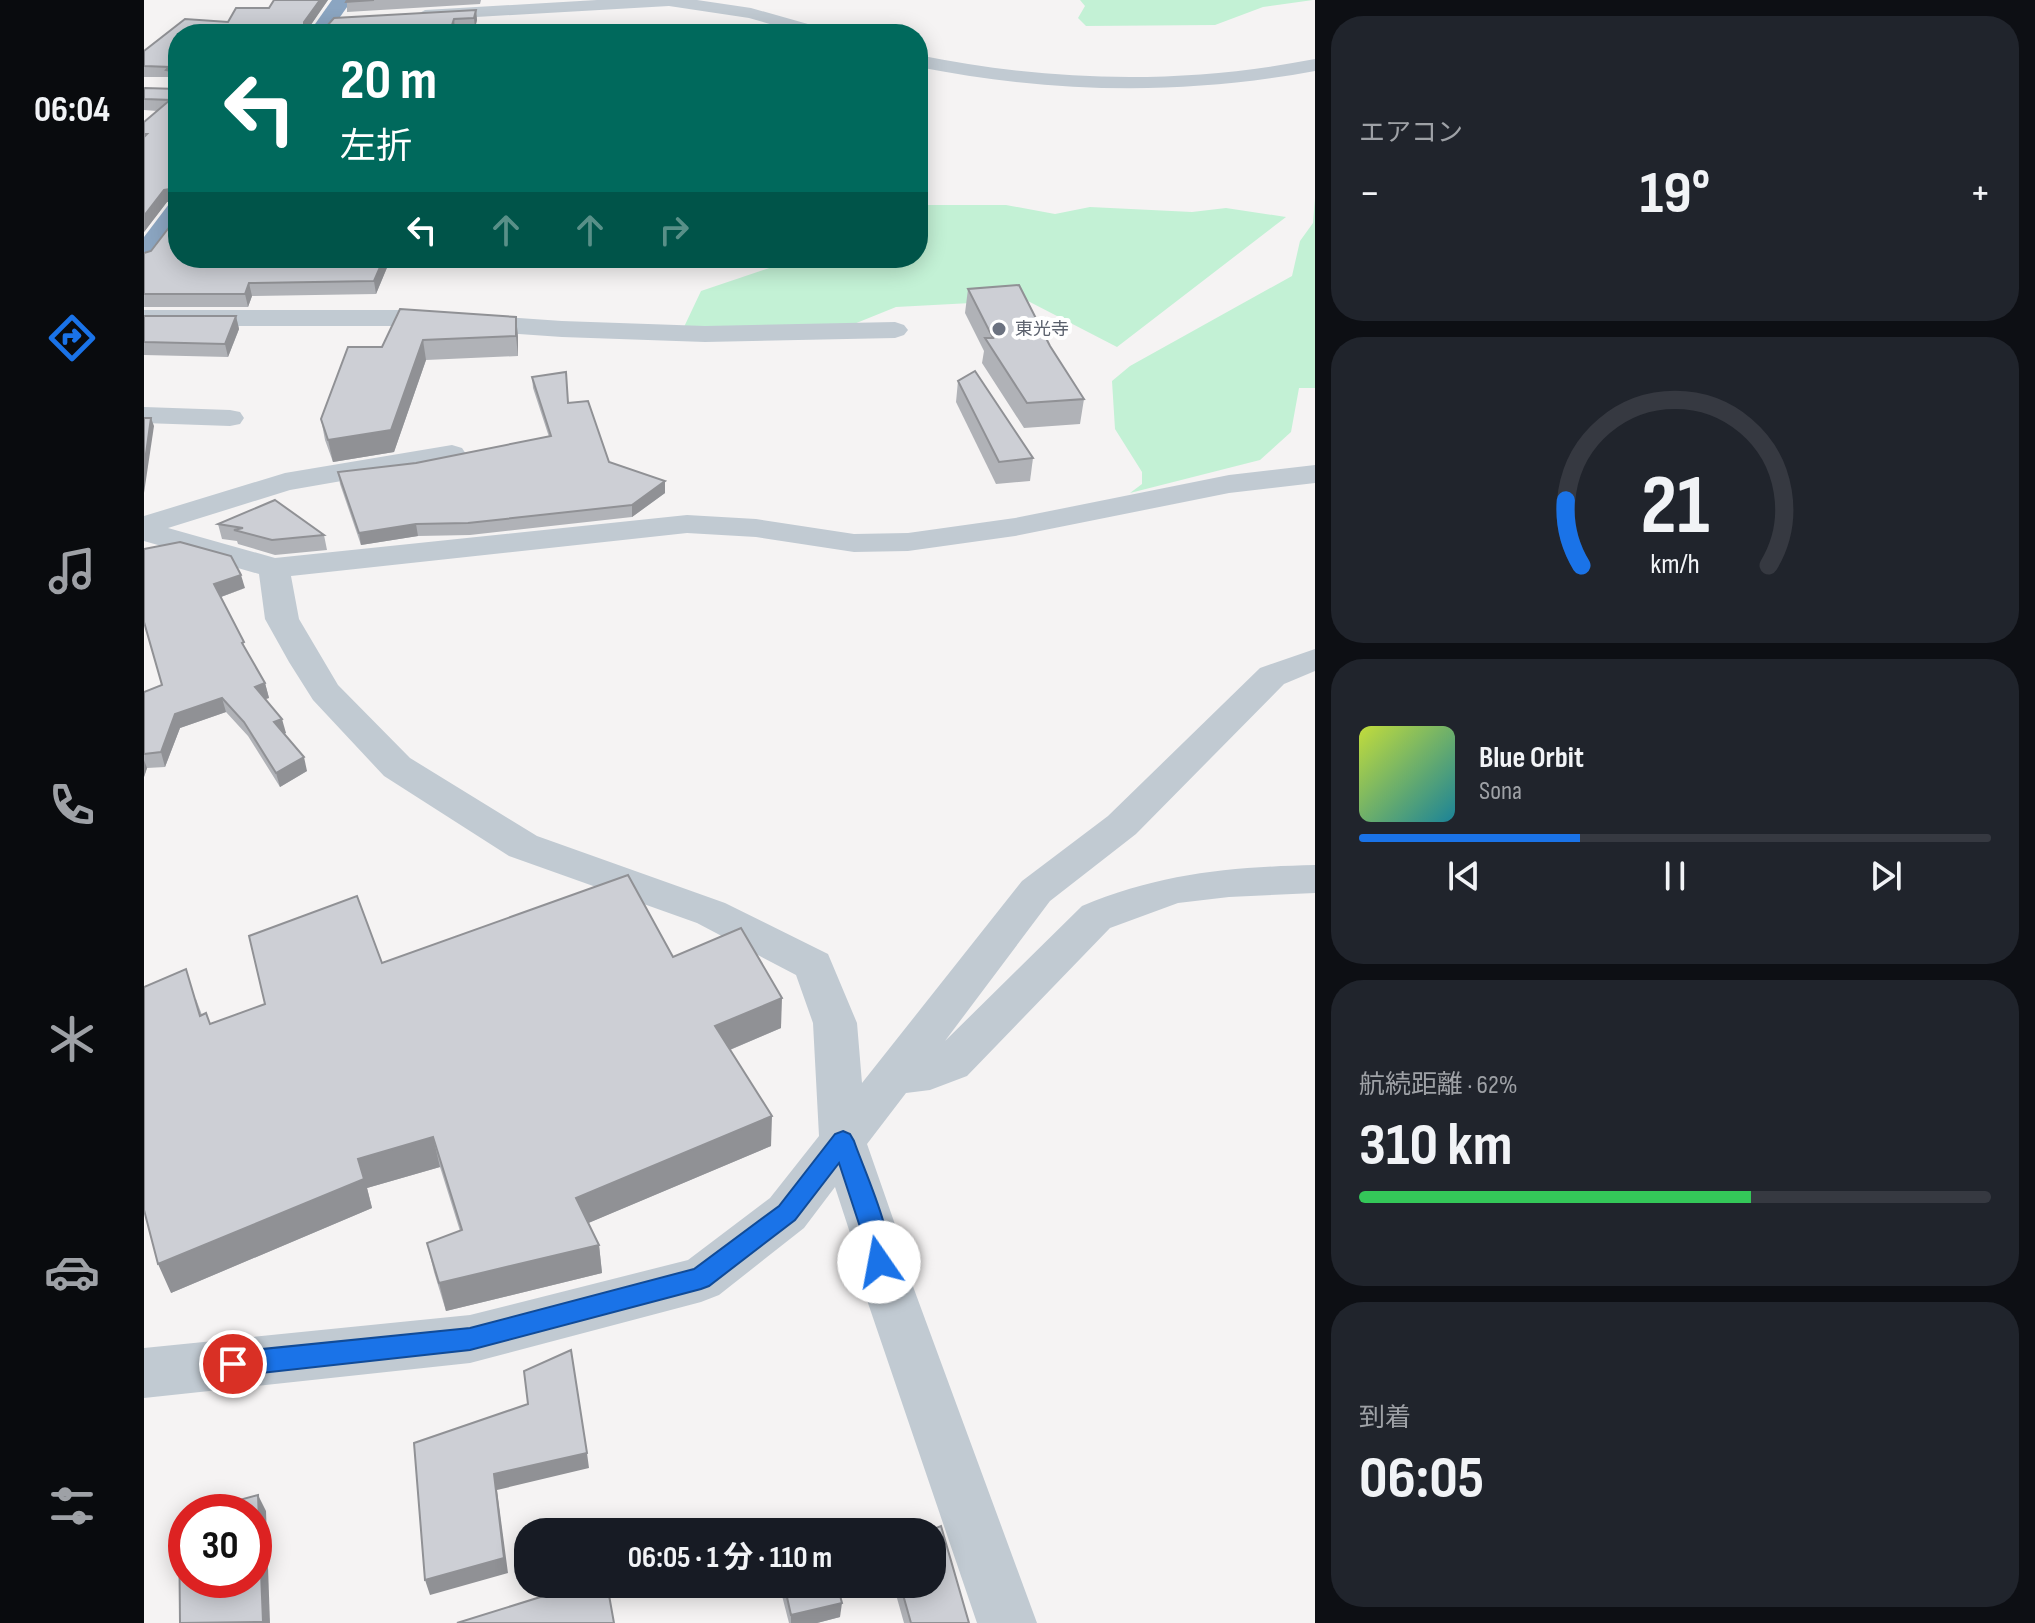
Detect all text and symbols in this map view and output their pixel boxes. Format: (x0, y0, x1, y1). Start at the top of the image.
text: 20 m (340, 48, 437, 115)
icon: left (208, 56, 312, 160)
text: 06:04 (34, 89, 110, 132)
text: エアコン (1359, 118, 1463, 149)
text: 左折 (340, 126, 412, 169)
text: 19° (1640, 158, 1710, 230)
text: − (1359, 167, 1381, 220)
text: + (1969, 167, 1991, 220)
icon: left (400, 208, 444, 252)
icon: ahead (484, 208, 528, 252)
icon: ahead (568, 208, 612, 252)
icon: right (652, 208, 696, 252)
icon: directions (44, 310, 100, 366)
place label: 東光寺 (1015, 319, 1069, 340)
marker: 東光寺 (990, 320, 1008, 338)
text: 21 (1640, 457, 1710, 557)
icon: music (44, 543, 100, 599)
text: km/h (1650, 547, 1700, 582)
text: Blue Orbit (1479, 740, 1584, 776)
text: Sona (1479, 776, 1522, 807)
icon: phone (44, 777, 100, 833)
icon: previous (1442, 854, 1486, 898)
icon: pause (1653, 854, 1697, 898)
icon: next (1864, 854, 1908, 898)
icon: climate (44, 1011, 100, 1067)
text: 航続距離 · 62% (1359, 1070, 1518, 1101)
text: 310 km (1359, 1110, 1512, 1182)
position arrow (837, 1220, 921, 1304)
icon: car (44, 1244, 100, 1300)
pin (199, 1330, 267, 1398)
icon: arrive (211, 1342, 255, 1386)
text: 到着 (1359, 1403, 1411, 1434)
text: 06:05 (1359, 1443, 1484, 1515)
icon: filters (44, 1478, 100, 1534)
speed limit sign: 30 (168, 1494, 272, 1598)
text: 06:05 · 1 分 · 110 m (628, 1540, 832, 1576)

